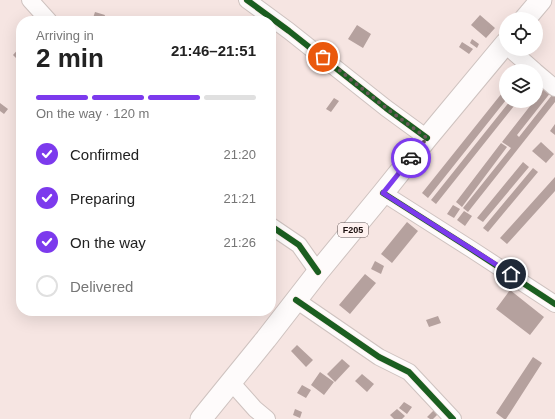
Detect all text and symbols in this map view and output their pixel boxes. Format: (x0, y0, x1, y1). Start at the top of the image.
map controls (499, 12, 543, 108)
button: locate (499, 12, 543, 56)
text: Arriving in (36, 28, 94, 43)
pin (306, 40, 340, 74)
text: 21:46–21:51 (171, 42, 256, 59)
text: 2 min (36, 43, 104, 73)
icon: bag (312, 46, 334, 68)
button: layers (499, 64, 543, 108)
text: On the way · 120 m (36, 106, 149, 121)
courier (391, 138, 431, 178)
icon: check (36, 143, 58, 165)
text: Confirmed (70, 146, 139, 163)
text: 21:20 (223, 147, 256, 162)
icon: car (400, 147, 422, 169)
icon: check (36, 187, 58, 209)
text: Preparing (70, 190, 135, 207)
text: 21:21 (223, 191, 256, 206)
road number: F205 (338, 223, 368, 237)
icon: check (36, 231, 58, 253)
text: On the way (70, 234, 146, 251)
text: 21:26 (223, 235, 256, 250)
pin (494, 257, 528, 291)
icon: home (500, 263, 522, 285)
text: Delivered (70, 278, 133, 295)

